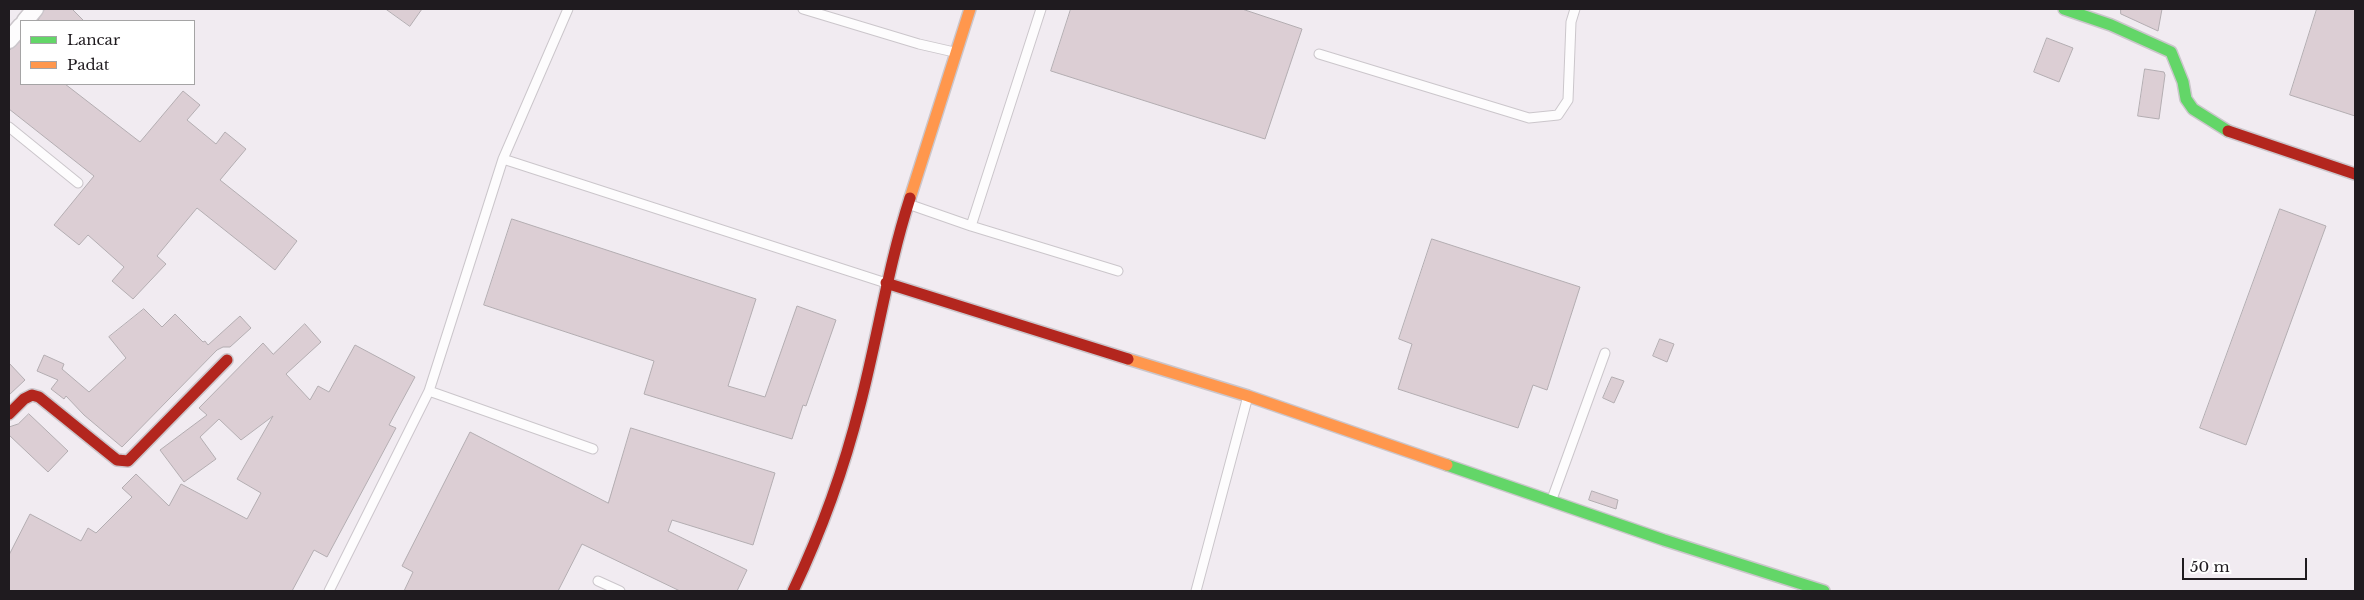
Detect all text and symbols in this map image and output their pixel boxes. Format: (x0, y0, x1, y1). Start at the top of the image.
legend (20, 20, 195, 85)
text: Lancar (67, 30, 120, 49)
text: Padat (67, 55, 110, 74)
scale bar (2184, 548, 2309, 580)
text: 50 m (2190, 557, 2230, 576)

